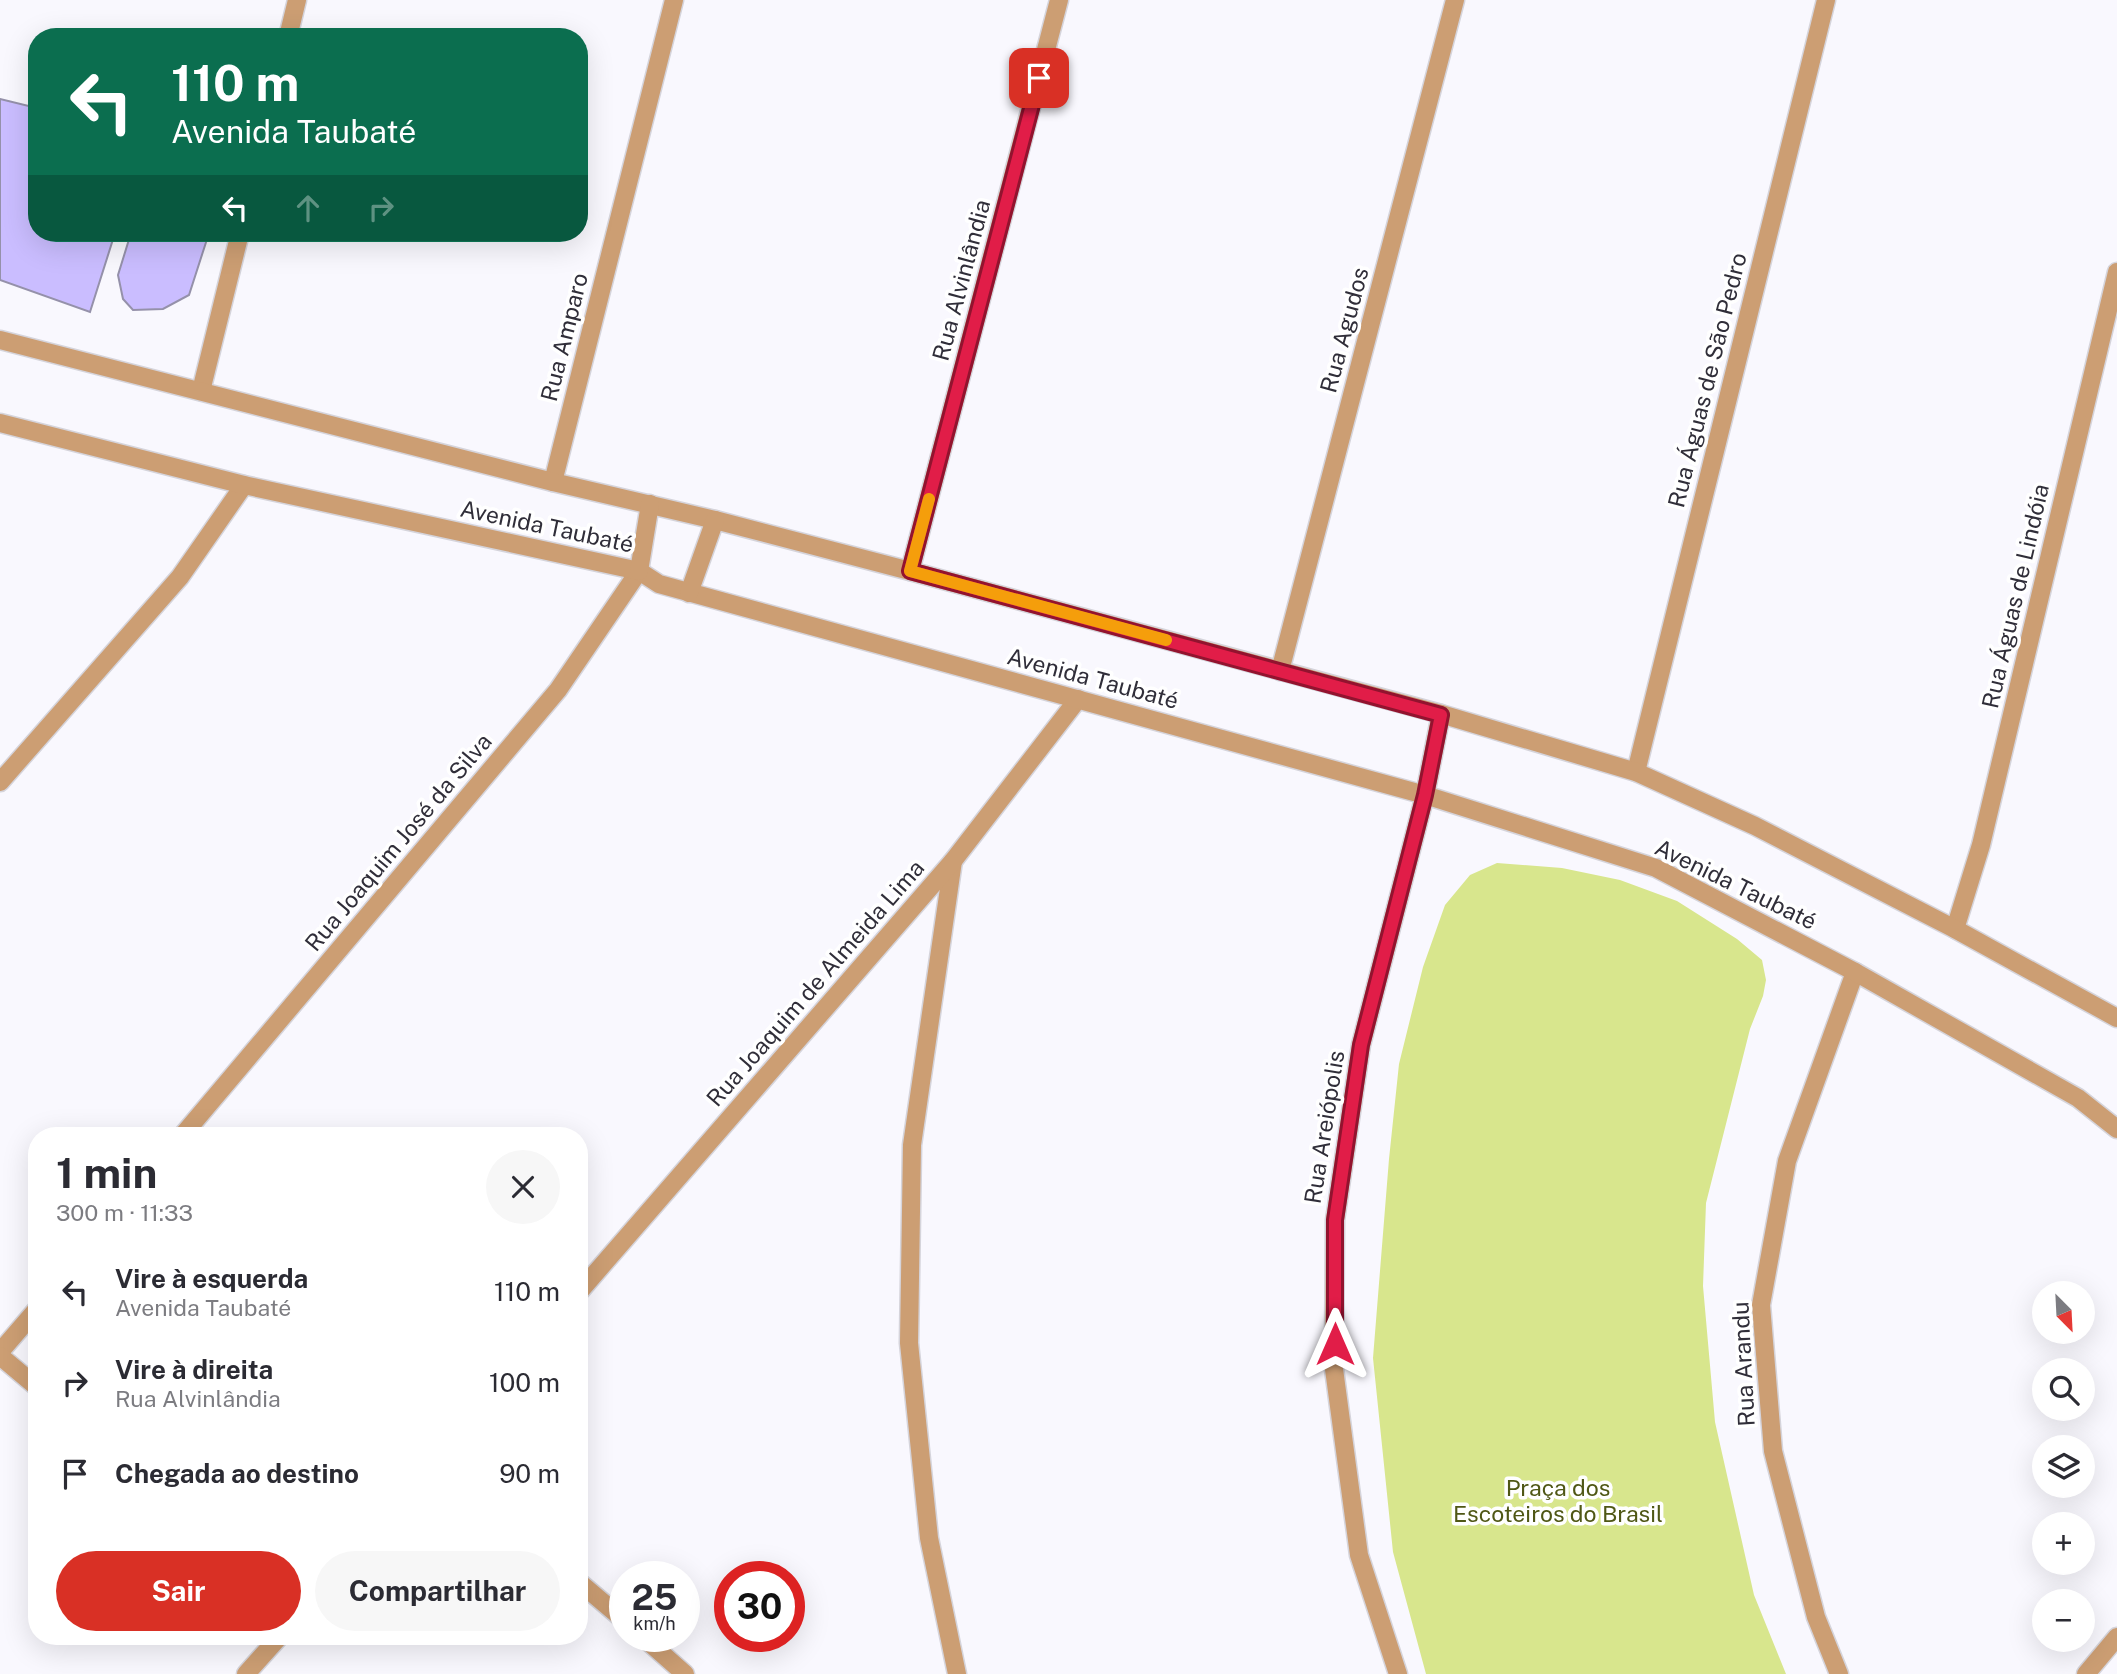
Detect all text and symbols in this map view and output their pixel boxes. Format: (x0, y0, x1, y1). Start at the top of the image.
pin (1009, 48, 1069, 108)
text: 110 m (171, 54, 299, 112)
icon: left (56, 56, 147, 147)
icon: arrive (1020, 59, 1058, 97)
text: Avenida Taubaté (171, 113, 416, 150)
icon: left (216, 189, 254, 227)
icon: ahead (289, 189, 327, 227)
icon: right (362, 189, 400, 227)
street label: Rua Alvinlândia (927, 196, 995, 364)
street label: Rua Águas de São Pedro (1662, 250, 1752, 510)
street label: Rua Agudos (1314, 264, 1374, 396)
street label: Rua Amparo (535, 270, 593, 404)
street label: Rua Águas de Lindóia (1976, 481, 2054, 711)
street label: Avenida Taubaté (458, 494, 636, 558)
street label: Avenida Taubaté (1004, 642, 1182, 714)
street label: Rua Joaquim José da Silva (299, 728, 497, 956)
street label: Avenida Taubaté (1651, 833, 1821, 935)
street label: Rua Joaquim de Almeida Lima (701, 854, 929, 1112)
street label: Rua Areiópolis (1299, 1048, 1349, 1206)
text: 1 min (56, 1148, 157, 1197)
button: close (486, 1150, 560, 1224)
text: 300 m · 11:33 (56, 1199, 193, 1226)
text: Vire à esquerda (115, 1263, 308, 1294)
icon: left (56, 1273, 94, 1311)
text: 110 m (494, 1276, 560, 1307)
north arrow (2032, 1281, 2095, 1344)
map controls (2032, 1281, 2095, 1652)
text: Avenida Taubaté (115, 1294, 291, 1321)
street label: Rua Arandu (1726, 1301, 1760, 1427)
position arrow (1298, 1307, 1372, 1381)
text: Vire à direita (115, 1354, 273, 1385)
button: search (2032, 1358, 2095, 1421)
icon: right (56, 1364, 94, 1402)
text: 100 m (489, 1367, 560, 1398)
text: Rua Alvinlândia (115, 1385, 281, 1412)
button: layers (2032, 1435, 2095, 1498)
icon: arrive (56, 1455, 94, 1493)
text: Chegada ao destino (115, 1458, 359, 1489)
text: 90 m (499, 1458, 560, 1489)
park label: Praça dos Escoteiros do Brasil (1453, 1474, 1663, 1527)
button: + (2032, 1512, 2095, 1575)
button: Sair (56, 1551, 301, 1631)
button: Compartilhar (315, 1551, 560, 1631)
speed limit sign: 30 (714, 1561, 805, 1652)
text: 25 (632, 1577, 677, 1618)
button: − (2032, 1589, 2095, 1652)
text: km/h (633, 1613, 676, 1634)

